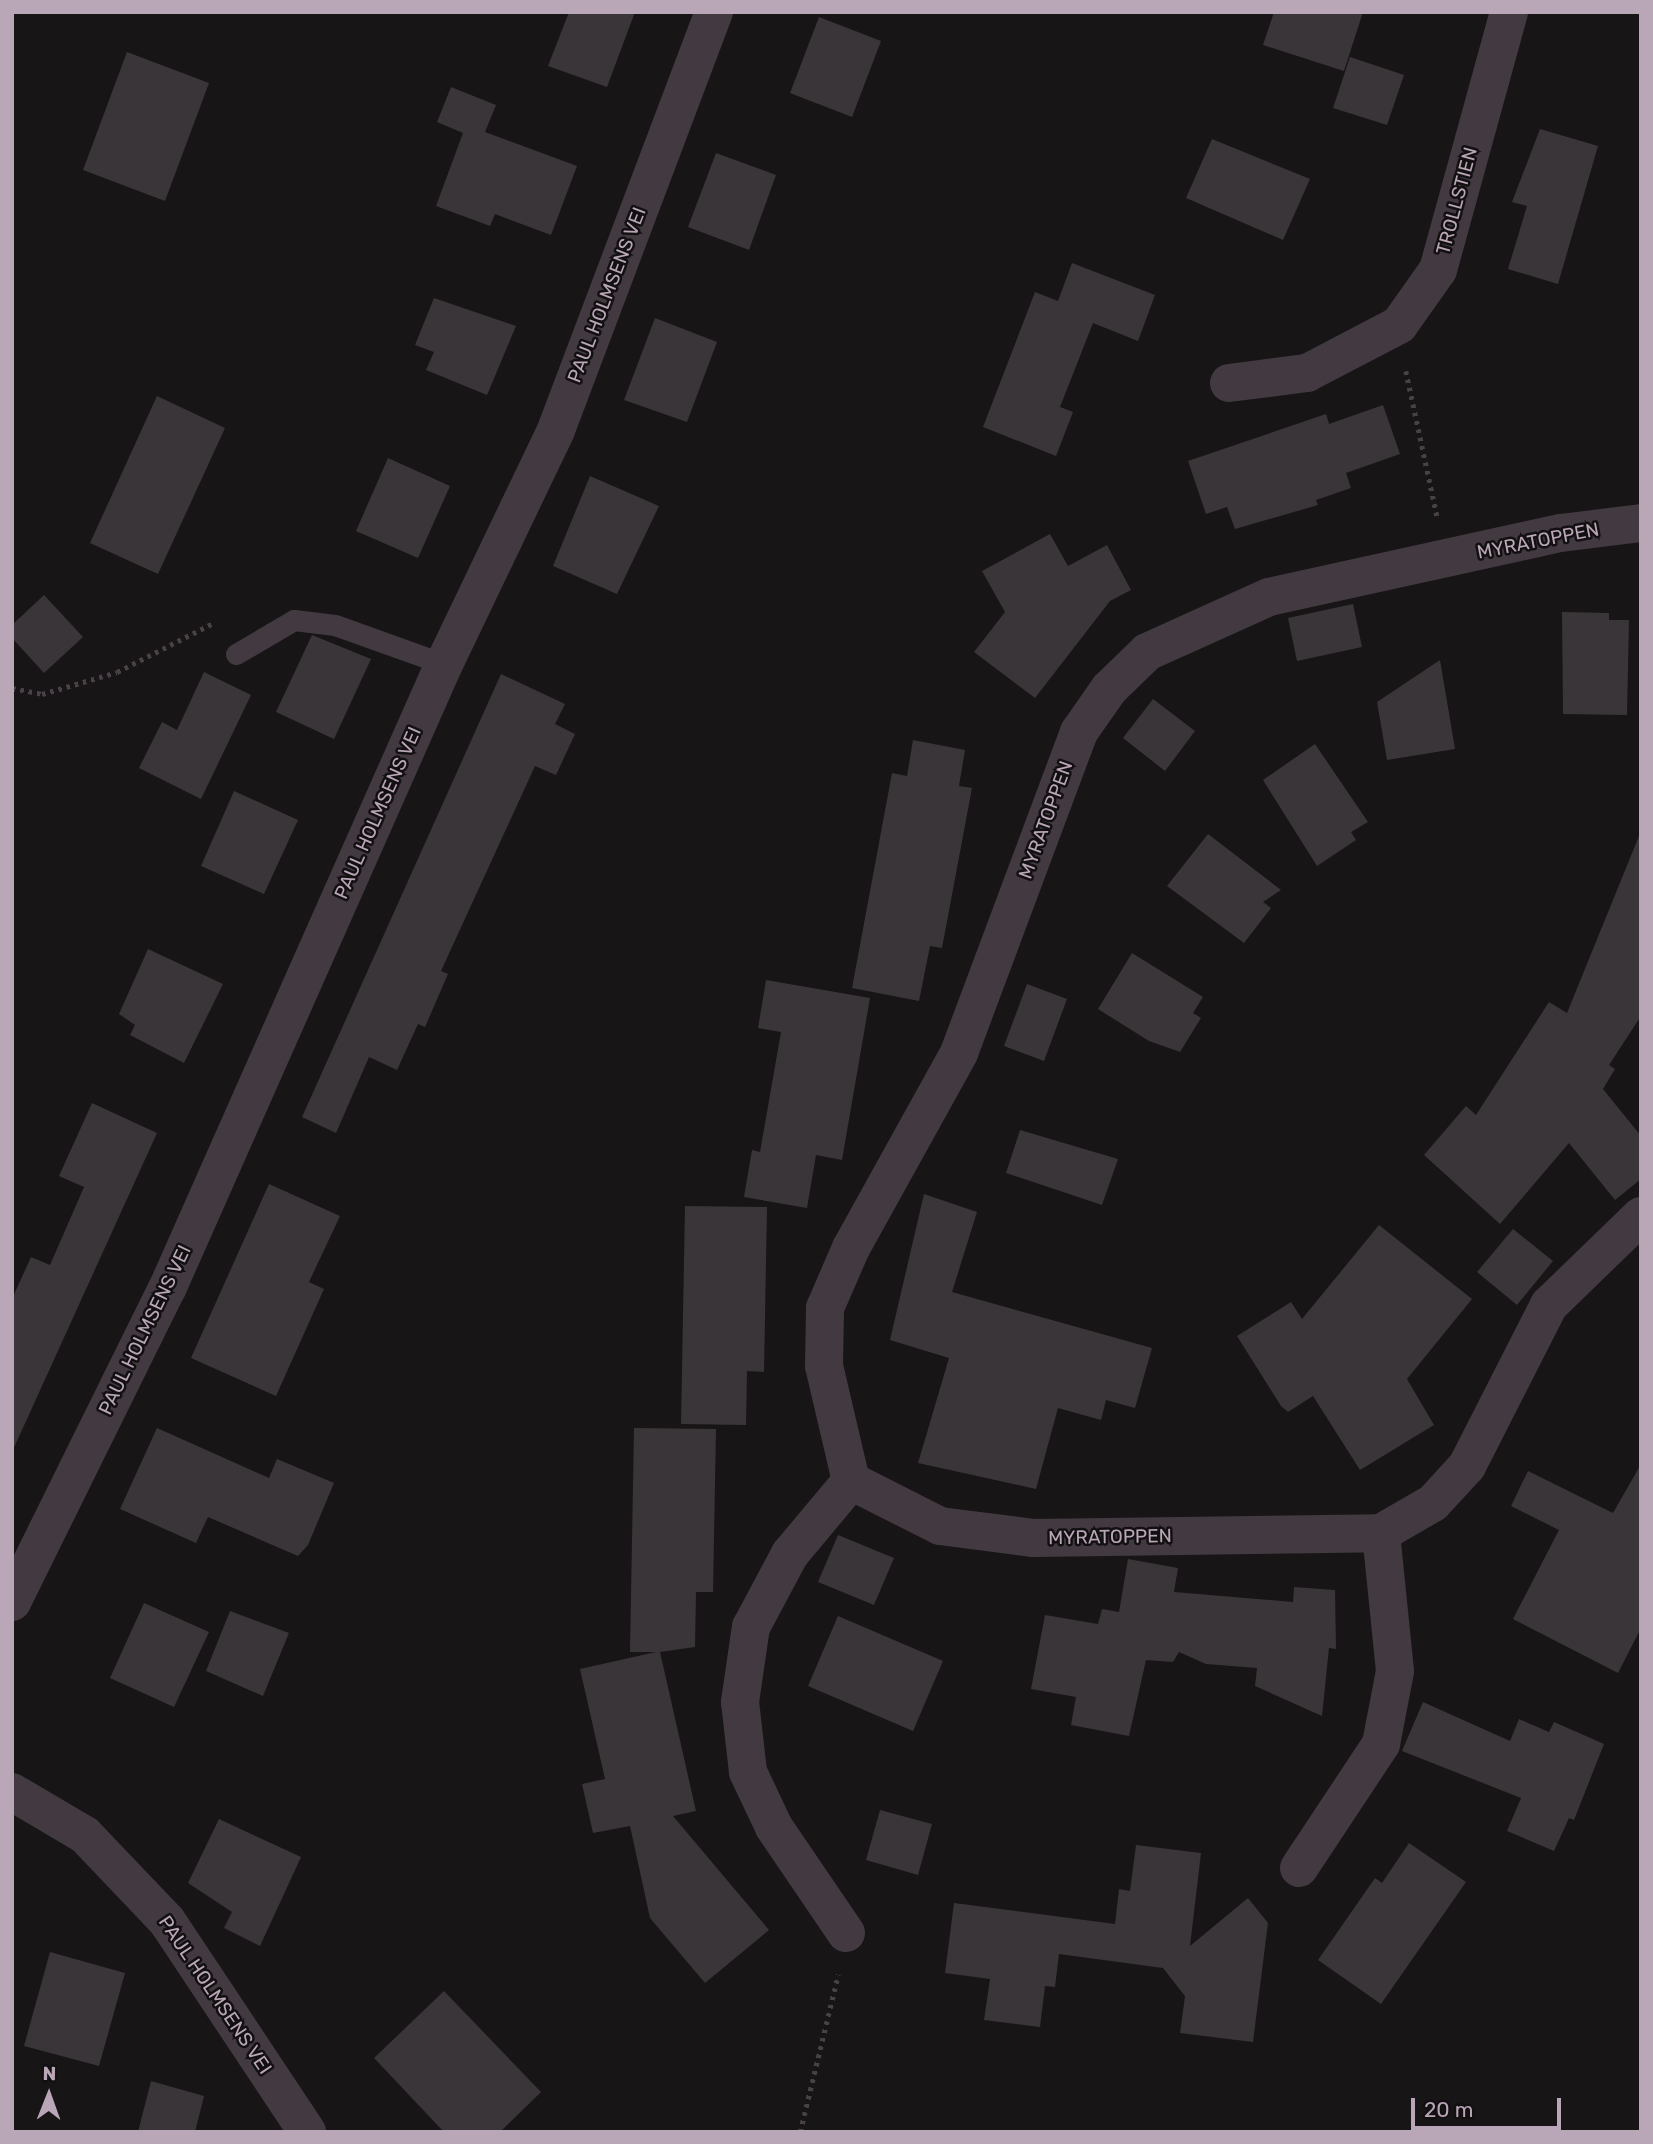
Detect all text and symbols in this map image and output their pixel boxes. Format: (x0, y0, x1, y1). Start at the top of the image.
street label: TROLLSTIEN (1432, 145, 1482, 257)
street label: PAUL HOLMSENS VEI (563, 204, 651, 386)
street label: MYRATOPPEN (1475, 518, 1601, 564)
street label: PAUL HOLMSENS VEI (330, 723, 426, 903)
street label: MYRATOPPEN (1014, 758, 1078, 882)
street label: PAUL HOLMSENS VEI (94, 1241, 196, 1419)
street label: MYRATOPPEN (1048, 1525, 1172, 1549)
street label: PAUL HOLMSENS VEI (153, 1911, 277, 2079)
north arrow (14, 2060, 84, 2130)
text: N (42, 2062, 56, 2085)
scale bar (1415, 2084, 1566, 2128)
text: 20 m (1424, 2097, 1473, 2122)

